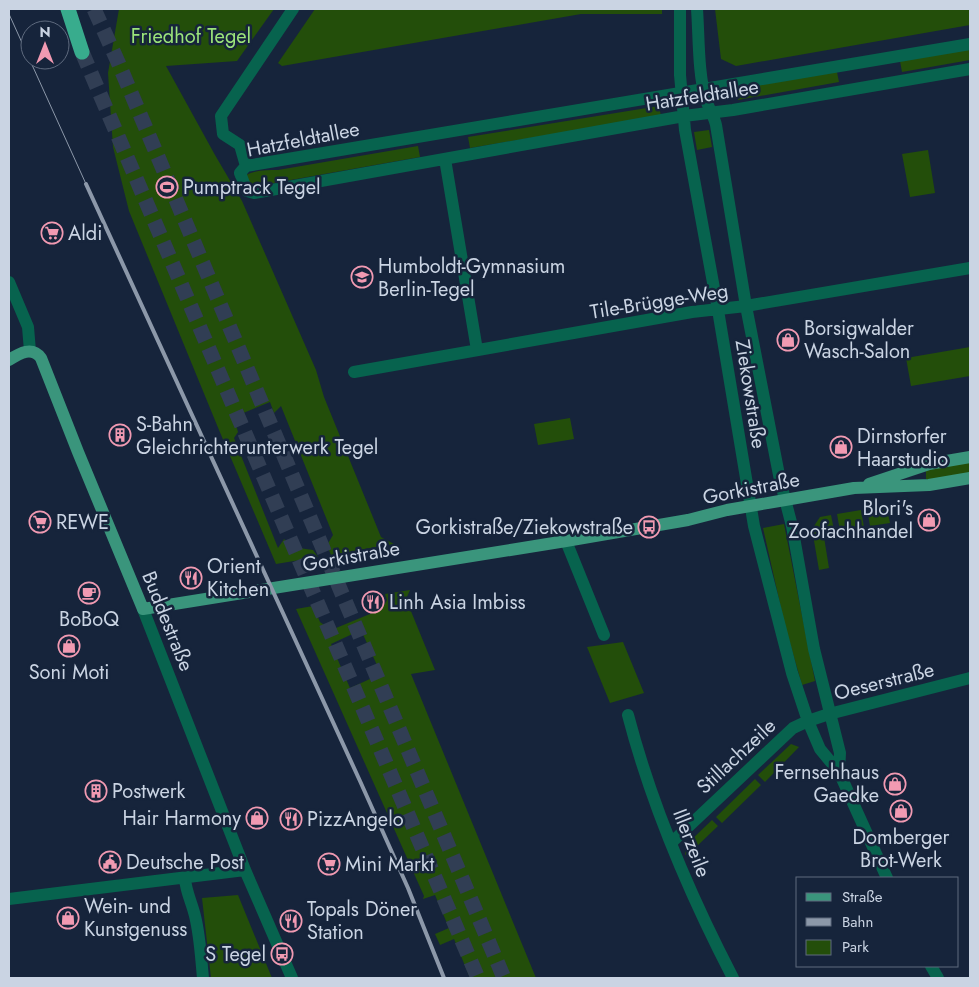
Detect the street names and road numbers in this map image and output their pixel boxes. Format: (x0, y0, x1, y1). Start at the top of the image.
street label: Hatzfeldtallee (643, 72, 761, 119)
street label: Hatzfeldtallee (244, 114, 362, 165)
street label: Tile-Brügge-Weg (588, 276, 730, 327)
street label: Ziekowstraße (728, 337, 773, 451)
street label: Gorkistraße (700, 465, 802, 512)
street label: Gorkistraße (300, 534, 402, 579)
street label: Buddestraße (134, 567, 201, 676)
street label: Oeserstraße (831, 655, 937, 708)
street label: Stillachzeile (690, 712, 782, 801)
street label: Illerzeile (665, 805, 718, 882)

